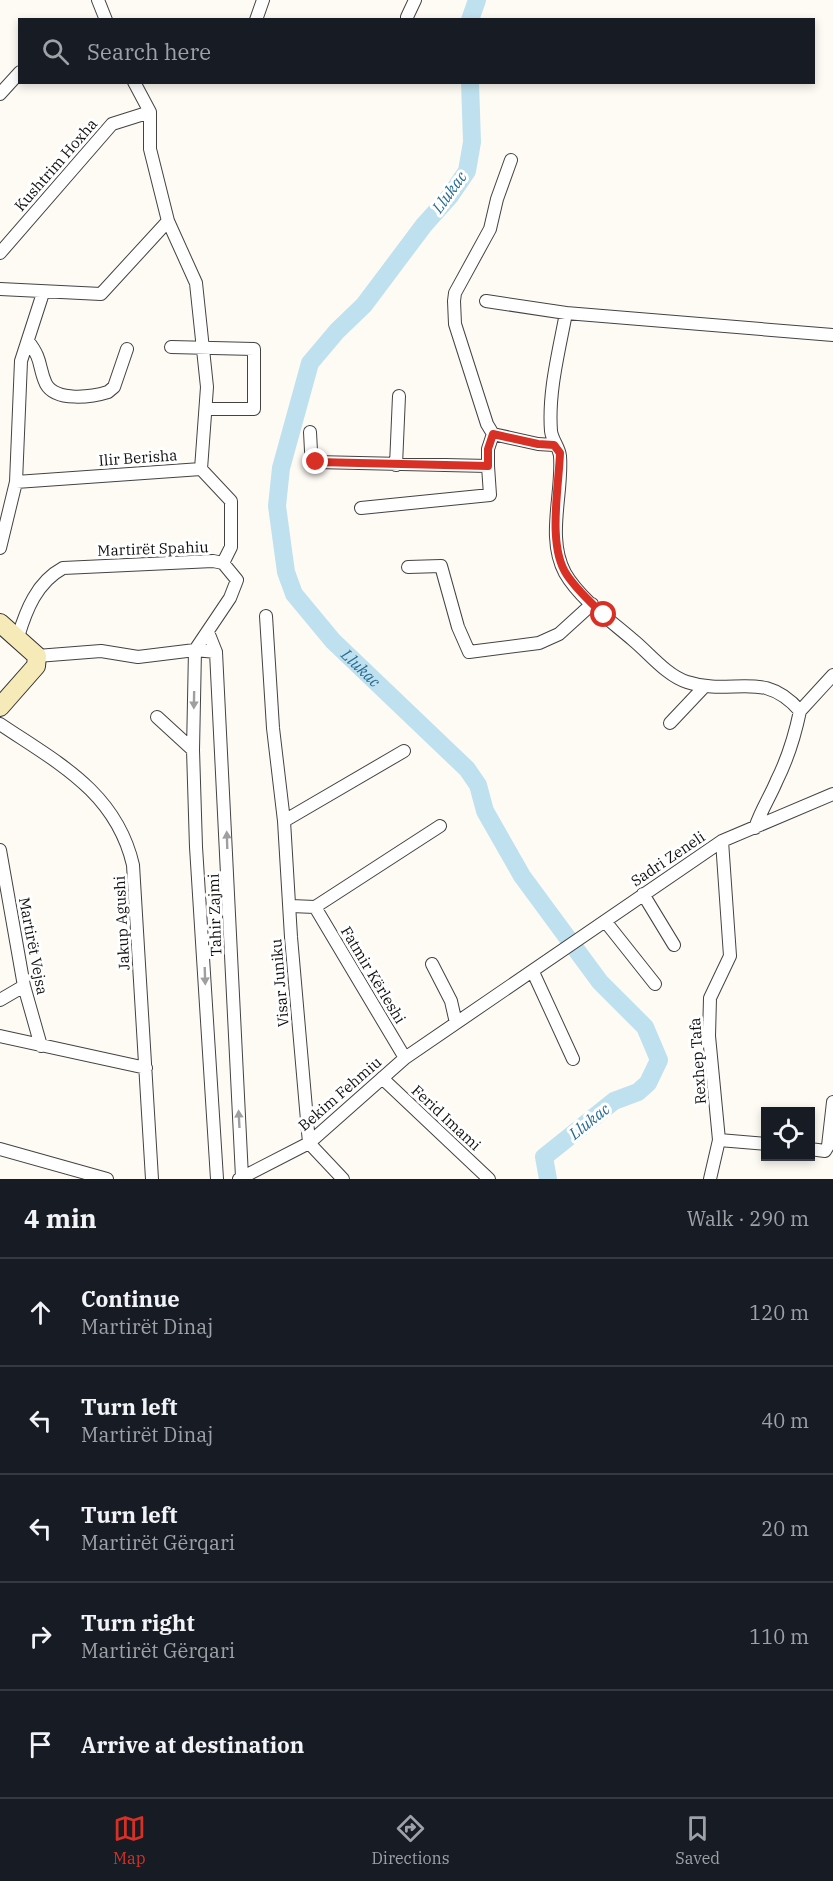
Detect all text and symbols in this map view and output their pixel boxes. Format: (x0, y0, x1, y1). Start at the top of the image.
search box (18, 18, 815, 84)
icon: search (39, 35, 72, 68)
text: Search here (87, 37, 211, 66)
street label: Kushtrim Hoxha (10, 114, 101, 215)
water label: Llukac (427, 167, 471, 217)
street label: Ilir Berisha (98, 445, 178, 470)
route end (302, 448, 328, 474)
street label: Martirët Spahiu (97, 537, 209, 560)
route start (590, 601, 616, 627)
water label: Llukac (337, 644, 385, 691)
one-way arrow (189, 691, 199, 710)
street label: Sadri Zeneli (627, 827, 709, 890)
one-way arrow (222, 831, 231, 850)
street label: Tahir Zajmi (204, 873, 225, 957)
street label: Jakup Agushi (110, 875, 133, 971)
street label: Martirët Vejsa (15, 896, 52, 996)
street label: Fatmir Kërleshi (337, 923, 410, 1027)
street label: Visar Juniku (266, 938, 293, 1028)
one-way arrow (200, 967, 209, 986)
street label: Rexhep Tafa (685, 1017, 710, 1105)
street label: Bekim Fehmiu (294, 1052, 385, 1135)
street label: Ferid Imami (408, 1081, 485, 1155)
water label: Llukac (564, 1099, 613, 1144)
map controls (761, 1107, 815, 1161)
button: locate (761, 1107, 815, 1161)
one-way arrow (234, 1109, 244, 1128)
text: 4 min (24, 1201, 97, 1235)
text: Walk · 290 m (687, 1205, 809, 1232)
text: Continue (81, 1284, 180, 1313)
icon: ahead (24, 1296, 57, 1329)
text: 120 m (749, 1299, 809, 1326)
text: Martirët Dinaj (81, 1313, 213, 1340)
text: Turn left (81, 1392, 177, 1421)
icon: left (24, 1404, 57, 1437)
text: 40 m (761, 1407, 809, 1434)
text: Martirët Dinaj (81, 1421, 213, 1448)
text: Turn left (81, 1500, 177, 1529)
icon: left (24, 1512, 57, 1545)
text: 20 m (761, 1515, 809, 1542)
text: Martirët Gërqari (81, 1529, 235, 1556)
text: Turn right (81, 1608, 195, 1637)
icon: right (24, 1620, 57, 1653)
text: 110 m (749, 1623, 809, 1650)
text: Martirët Gërqari (81, 1637, 235, 1664)
icon: arrive (24, 1728, 57, 1761)
text: Arrive at destination (81, 1730, 304, 1759)
tab: Map (113, 1812, 146, 1868)
tab: Directions (372, 1812, 450, 1868)
tab: Saved (675, 1812, 720, 1868)

